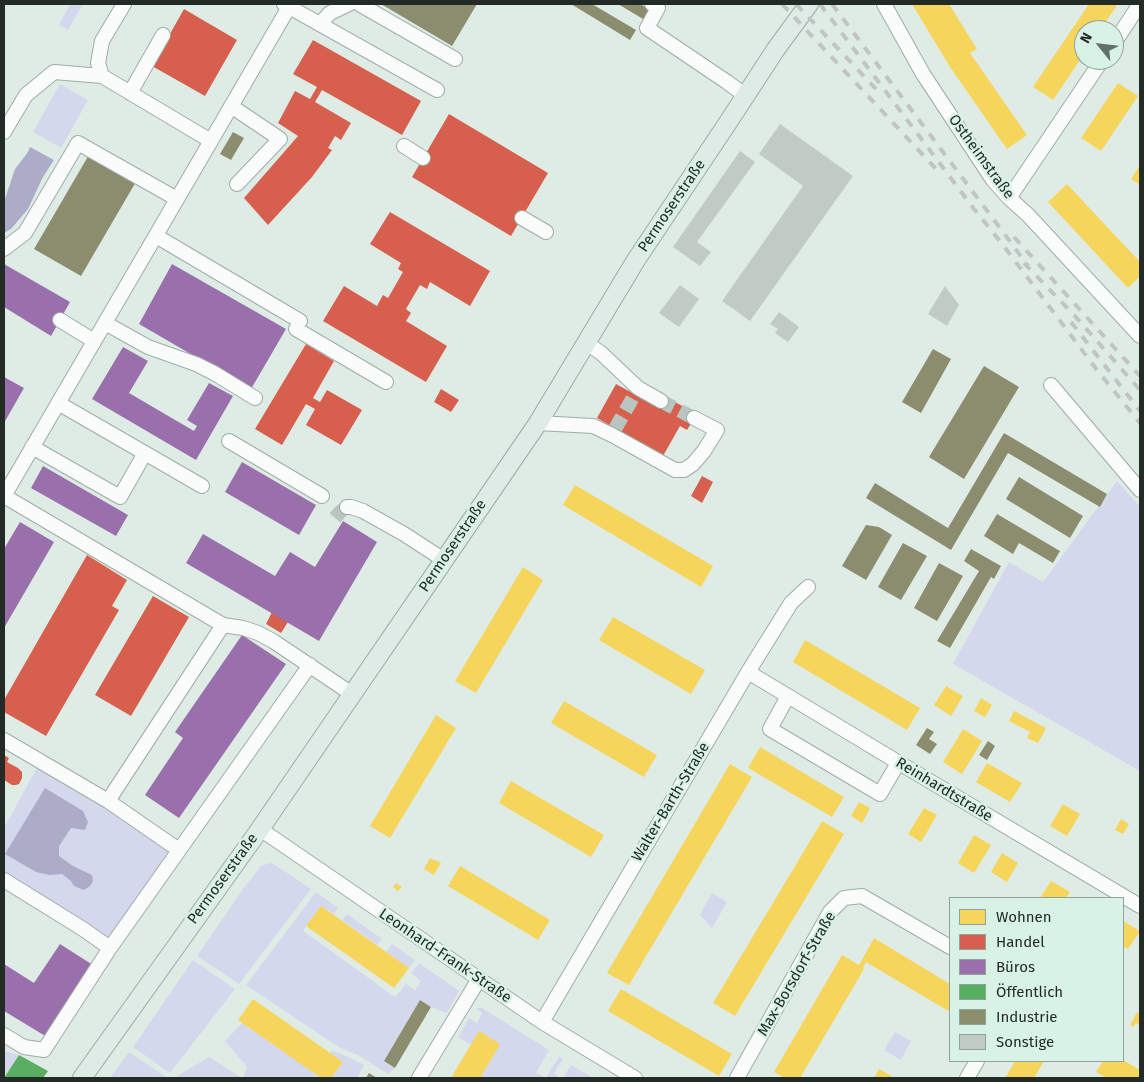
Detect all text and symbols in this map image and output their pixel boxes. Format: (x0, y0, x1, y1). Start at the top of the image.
north arrow (1074, 20, 1124, 70)
text: N (1077, 30, 1096, 46)
street label: Ostheimstraße (944, 111, 1018, 203)
street label: Permoserstraße (634, 156, 710, 256)
street label: Permoserstraße (415, 496, 491, 596)
street label: Walter-Barth-Straße (628, 739, 714, 865)
street label: Reinhardtstraße (892, 754, 996, 826)
street label: Permoserstraße (184, 830, 262, 928)
legend (949, 897, 1124, 1062)
street label: Leonhard-Frank-Straße (375, 905, 515, 1007)
text: Wohnen (996, 908, 1052, 926)
street label: Max-Borsdorf-Straße (754, 909, 840, 1039)
text: Handel (996, 933, 1045, 951)
text: Büros (996, 958, 1035, 976)
text: Öffentlich (996, 983, 1063, 1001)
text: Industrie (996, 1008, 1058, 1026)
text: Sonstige (996, 1033, 1054, 1051)

